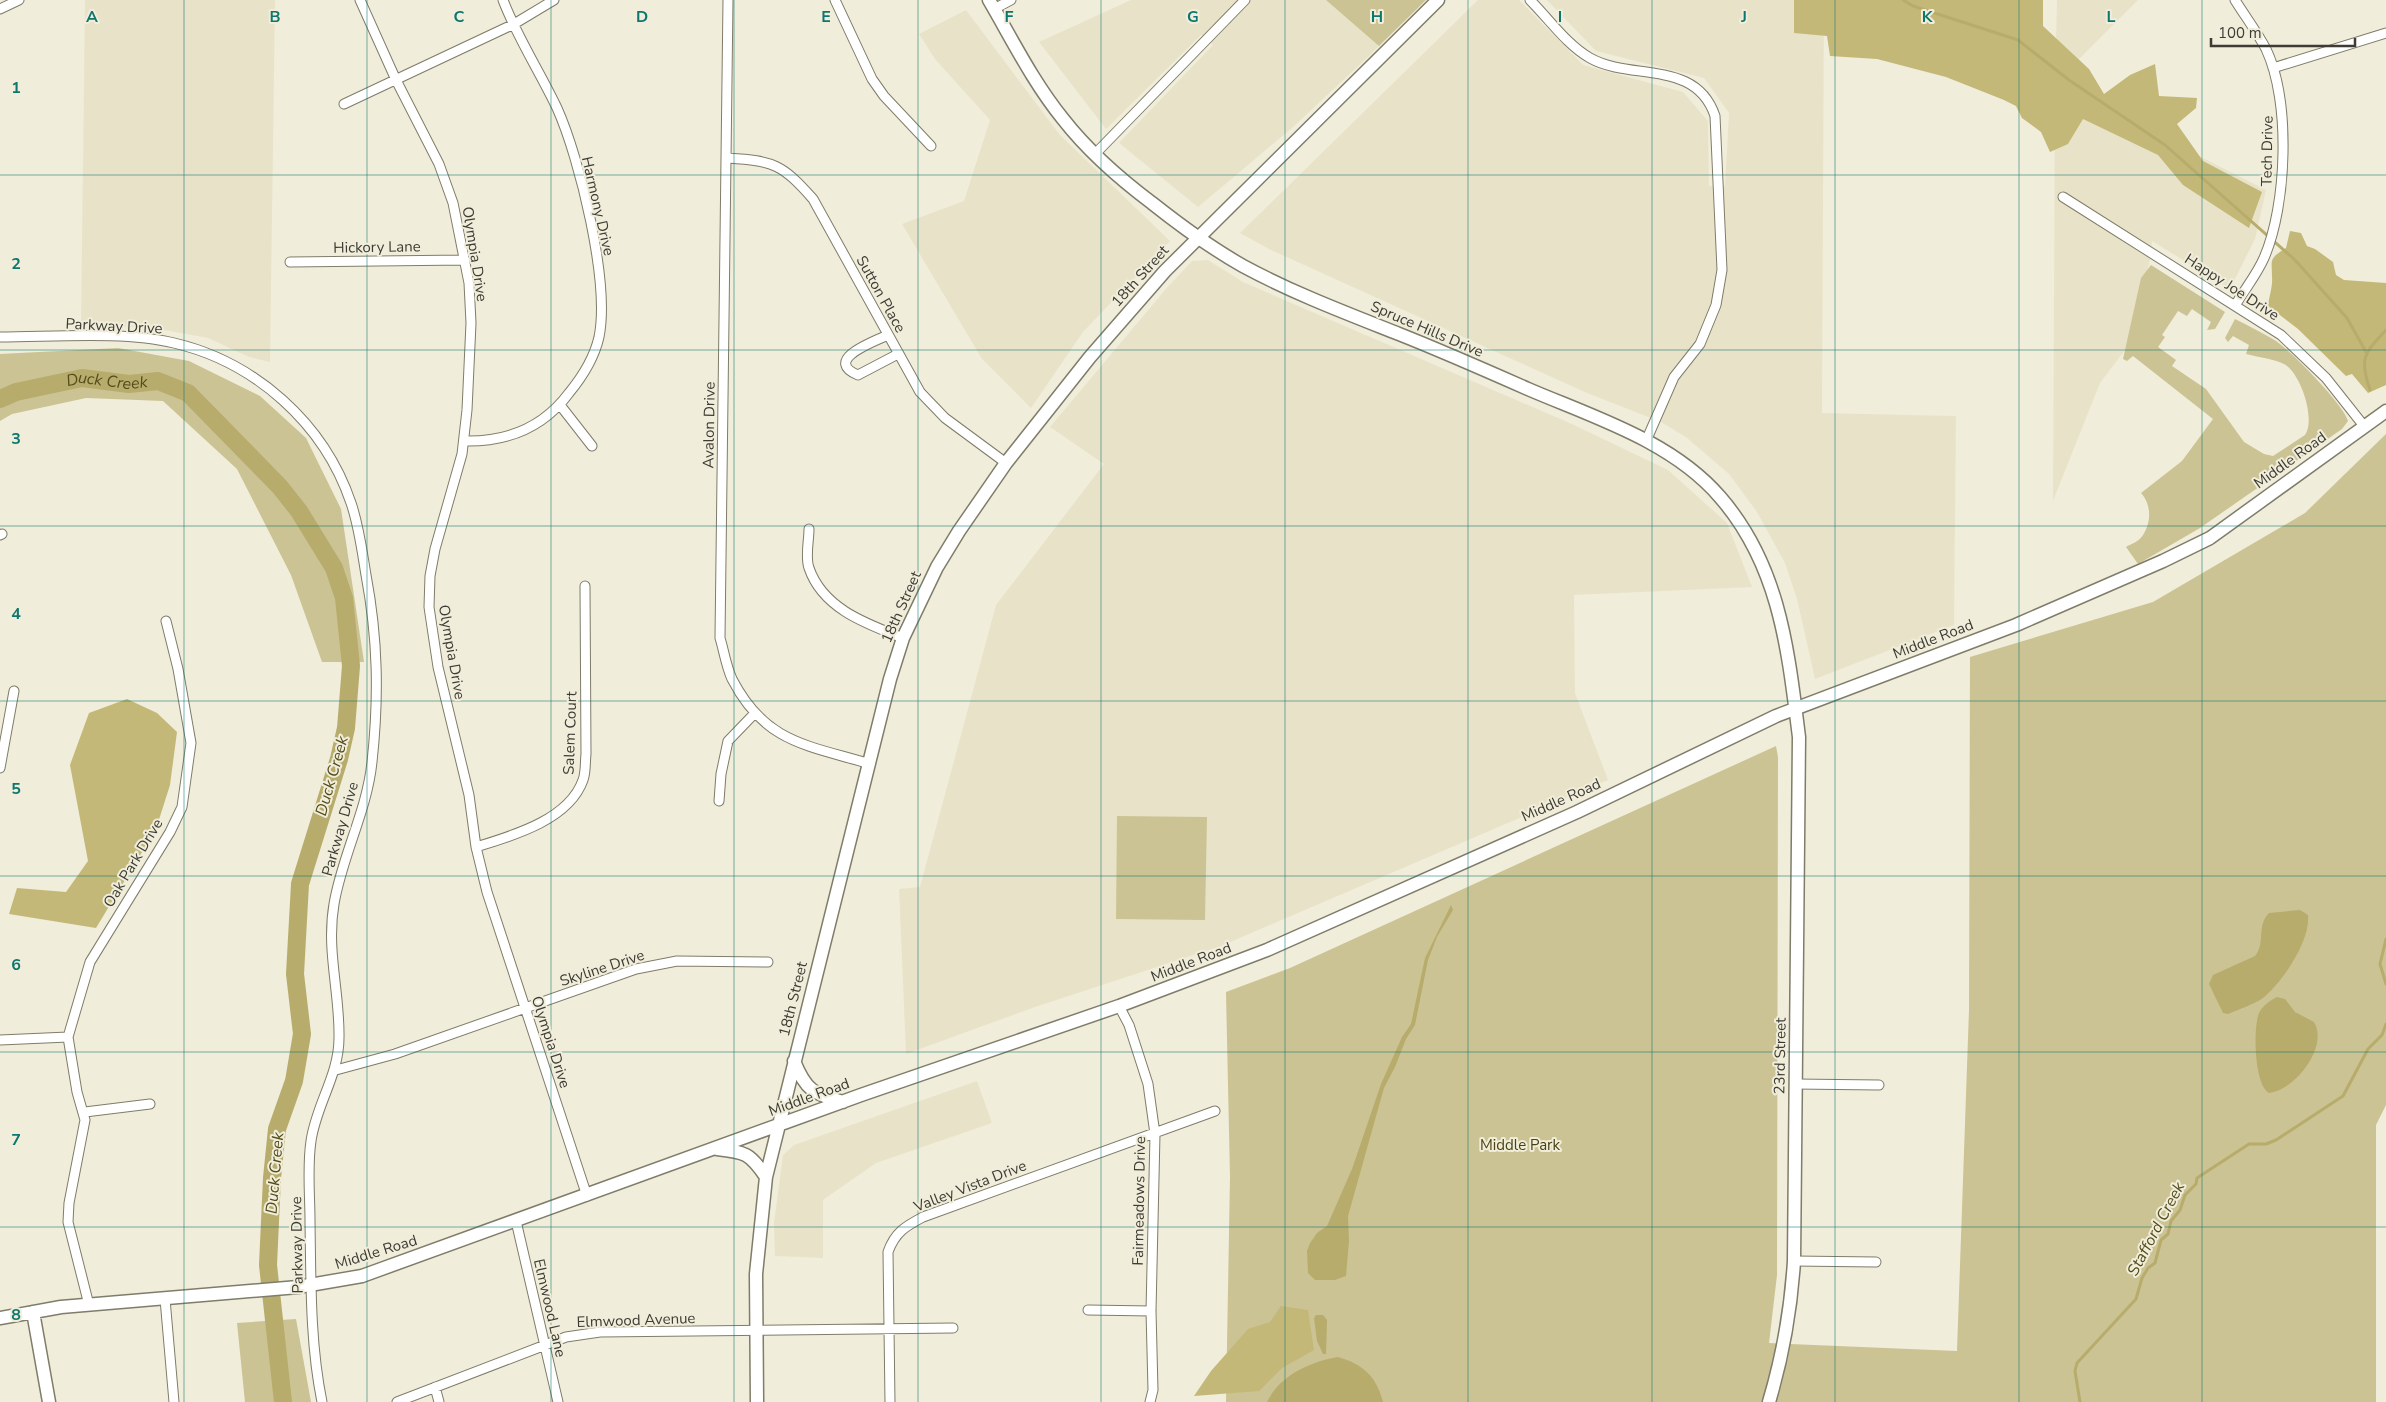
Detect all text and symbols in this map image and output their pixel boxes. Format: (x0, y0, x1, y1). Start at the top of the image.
text: A (86, 6, 98, 28)
text: B (269, 6, 281, 28)
text: C (454, 6, 465, 28)
text: D (636, 6, 648, 28)
text: E (821, 6, 831, 28)
text: F (1005, 6, 1014, 28)
text: G (1187, 6, 1199, 28)
text: H (1371, 6, 1383, 28)
text: I (1558, 6, 1562, 28)
text: J (1740, 6, 1747, 28)
text: K (1922, 6, 1934, 28)
text: L (2107, 6, 2116, 28)
scale bar (2211, 15, 2355, 47)
text: 100 m (2218, 23, 2262, 43)
text: 1 (11, 77, 21, 99)
street label: Tech Drive (2256, 115, 2278, 187)
street label: Harmony Drive (577, 154, 619, 258)
street label: Olympia Drive (458, 205, 492, 303)
street label: Hickory Lane (333, 236, 421, 258)
street label: 18th Street (1107, 240, 1174, 311)
street label: Happy Joe Drive (2181, 249, 2283, 325)
street label: Sutton Place (852, 252, 910, 336)
text: 2 (11, 253, 21, 275)
street label: Spruce Hills Drive (1368, 296, 1486, 362)
street label: Parkway Drive (65, 313, 163, 339)
water label: Duck Creek (64, 367, 150, 395)
street label: Avalon Drive (698, 381, 720, 469)
street label: Middle Road (2250, 427, 2330, 493)
text: 3 (11, 428, 21, 450)
street label: 18th Street (876, 567, 926, 646)
text: 4 (11, 603, 21, 625)
street label: Olympia Drive (434, 603, 470, 701)
street label: Middle Road (1890, 614, 1976, 664)
street label: Salem Court (559, 690, 581, 775)
water label: Duck Creek (310, 733, 354, 818)
street label: Middle Road (1518, 774, 1604, 826)
text: 5 (11, 778, 21, 800)
street label: Parkway Drive (317, 780, 363, 878)
street label: Oak Park Drive (99, 815, 167, 911)
street label: Middle Road (1148, 937, 1234, 987)
street label: Skyline Drive (557, 945, 647, 991)
text: 6 (11, 954, 21, 976)
street label: 18th Street (774, 959, 812, 1039)
street label: Olympia Drive (527, 993, 575, 1091)
street label: 23rd Street (1769, 1017, 1791, 1095)
street label: Middle Road (766, 1073, 852, 1121)
text: 7 (11, 1129, 21, 1151)
water label: Duck Creek (260, 1130, 290, 1215)
park label: Middle Park (1480, 1135, 1560, 1155)
street label: Fairmeadows Drive (1128, 1136, 1150, 1266)
street label: Valley Vista Drive (910, 1155, 1029, 1217)
water label: Stafford Creek (2122, 1177, 2190, 1280)
street label: Parkway Drive (286, 1196, 308, 1294)
street label: Middle Road (332, 1230, 420, 1274)
street label: Elmwood Lane (529, 1257, 571, 1359)
text: 8 (11, 1304, 21, 1326)
street label: Elmwood Avenue (576, 1308, 696, 1332)

